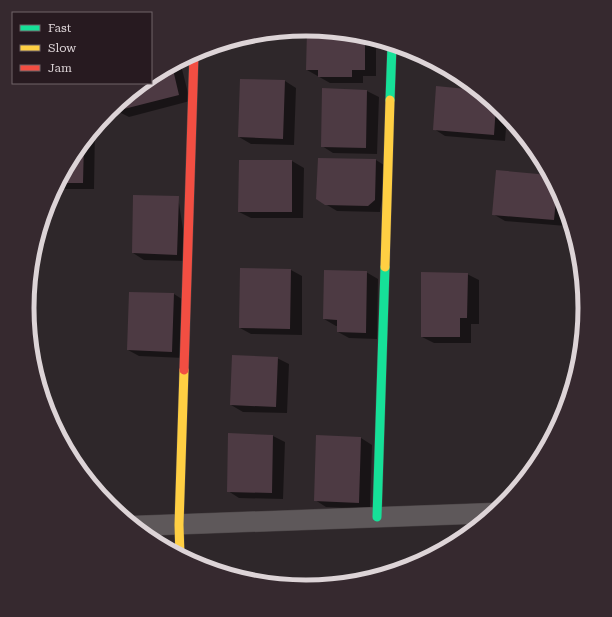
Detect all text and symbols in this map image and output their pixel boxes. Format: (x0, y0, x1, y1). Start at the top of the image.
legend (12, 12, 152, 84)
text: Fast (48, 21, 72, 35)
text: Slow (48, 41, 76, 55)
text: Jam (48, 61, 72, 75)

